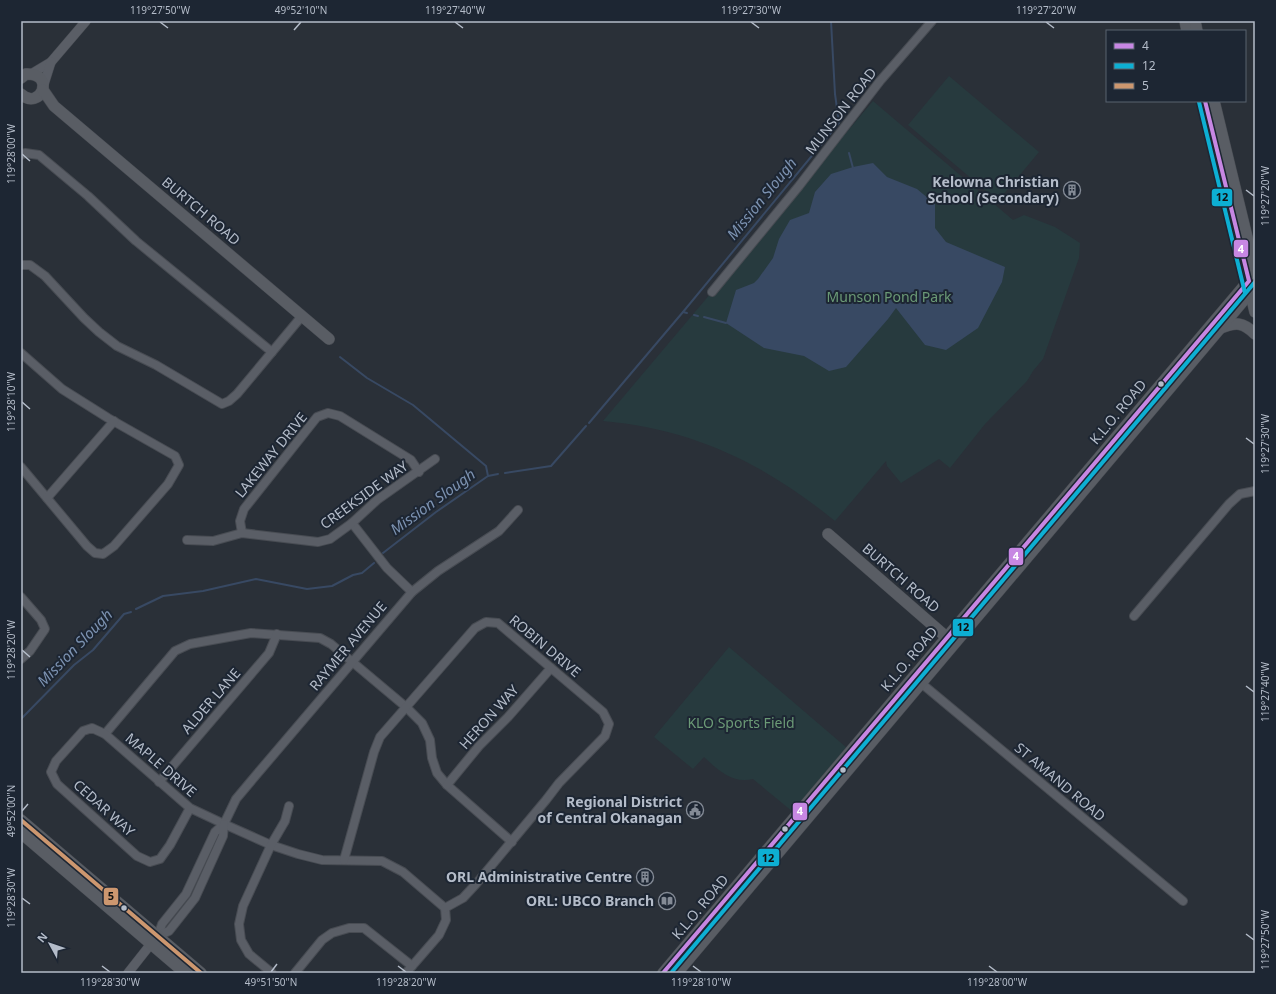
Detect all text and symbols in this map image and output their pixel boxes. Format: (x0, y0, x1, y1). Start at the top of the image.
text: 119°27'50"W (130, 3, 191, 17)
text: 49°52'10"N (275, 3, 327, 17)
text: 119°27'40"W (425, 3, 486, 17)
text: 119°27'30"W (721, 3, 782, 17)
text: 119°27'20"W (1016, 3, 1077, 17)
legend (1106, 30, 1246, 102)
text: 4 (1142, 37, 1149, 54)
text: 12 (1142, 57, 1156, 74)
street label: MUNSON ROAD (801, 63, 880, 158)
text: 5 (1142, 77, 1149, 94)
text: 119°28'00"W (4, 123, 18, 184)
water label: Mission Slough (722, 153, 801, 244)
text: 119°27'20"W (1258, 165, 1272, 226)
street label: BURTCH ROAD (158, 172, 245, 249)
place label: Kelowna Christian School (Secondary) (928, 172, 1059, 207)
building icon: Kelowna Christian School (Secondary) (1062, 180, 1082, 200)
line badge: 12 (1211, 188, 1233, 207)
text: 12 (1216, 189, 1228, 204)
line badge: 4 (1233, 239, 1249, 258)
text: 4 (1238, 241, 1245, 256)
park label: Munson Pond Park (827, 287, 952, 306)
text: 119°28'10"W (4, 371, 18, 432)
street label: K.L.O. ROAD (1085, 375, 1150, 448)
unlabelled marker (1156, 379, 1166, 389)
street label: LAKEWAY DRIVE (230, 408, 311, 501)
text: 119°27'30"W (1258, 413, 1272, 474)
street label: CREEKSIDE WAY (316, 456, 412, 533)
water label: Mission Slough (386, 464, 479, 539)
street label: BURTCH ROAD (859, 539, 944, 617)
line badge: 4 (1008, 547, 1024, 566)
text: 4 (1013, 548, 1020, 563)
street label: RAYMER AVENUE (305, 597, 391, 694)
water label: Mission Slough (32, 604, 116, 690)
street label: ROBIN DRIVE (506, 610, 585, 681)
line badge: 12 (952, 618, 974, 637)
text: 119°28'20"W (4, 619, 18, 680)
text: 12 (957, 619, 969, 634)
street label: K.L.O. ROAD (876, 622, 941, 695)
text: 119°27'40"W (1258, 661, 1272, 722)
street label: ALDER LANE (177, 664, 244, 738)
street label: HERON WAY (455, 680, 523, 753)
park label: KLO Sports Field (687, 713, 795, 732)
street label: MAPLE DRIVE (122, 728, 201, 801)
street label: ST AMAND ROAD (1011, 738, 1110, 825)
unlabelled marker (838, 765, 848, 775)
street label: CEDAR WAY (70, 775, 139, 840)
text: 49°52'00"N (4, 785, 18, 837)
place label: Regional District of Central Okanagan (538, 792, 682, 827)
public building icon: Regional District of Central Okanagan (685, 800, 705, 820)
line badge: 4 (792, 802, 808, 821)
text: 4 (797, 803, 804, 818)
unlabelled marker (780, 824, 790, 834)
line badge: 12 (757, 848, 780, 867)
text: 12 (762, 850, 774, 865)
text: 119°28'30"W (4, 867, 18, 928)
place label: ORL Administrative Centre (446, 867, 632, 886)
building icon: ORL Administrative Centre (635, 867, 655, 887)
street label: K.L.O. ROAD (667, 870, 732, 943)
line badge: 5 (103, 887, 119, 906)
text: 5 (108, 888, 114, 903)
place label: ORL: UBCO Branch (526, 891, 654, 910)
library icon: ORL: UBCO Branch (657, 891, 677, 911)
unlabelled marker (119, 903, 129, 913)
text: 119°27'50"W (1258, 909, 1272, 970)
north arrow (30, 924, 70, 964)
text: N (33, 929, 51, 946)
text: 119°28'30"W (80, 975, 141, 989)
text: 49°51'50"N (245, 975, 297, 989)
text: 119°28'20"W (376, 975, 437, 989)
text: 119°28'10"W (671, 975, 732, 989)
text: 119°28'00"W (967, 975, 1028, 989)

